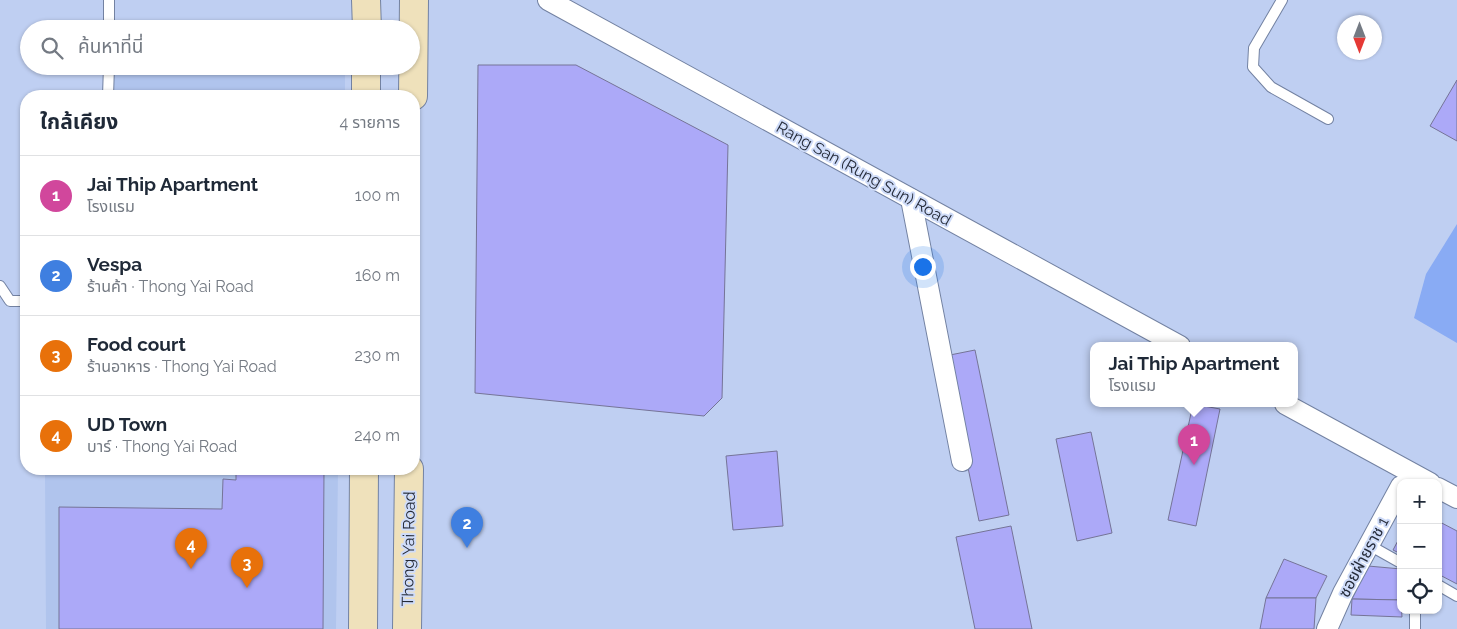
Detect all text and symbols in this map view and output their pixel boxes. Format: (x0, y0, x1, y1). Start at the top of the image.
north arrow (1337, 15, 1382, 60)
search box (20, 20, 420, 75)
icon: search (38, 34, 66, 62)
text: ค้นหาที่นี่ (78, 35, 143, 57)
text: ใกล้เคียง (40, 109, 118, 134)
text: 4 รายการ (339, 113, 400, 132)
street label: Rang San (Rung Sun) Road (773, 117, 955, 229)
text: Jai Thip Apartment (87, 173, 258, 195)
text: 1 (52, 186, 60, 205)
text: 100 m (355, 186, 400, 205)
text: โรงแรม (87, 197, 135, 216)
text: Vespa (87, 253, 142, 275)
your location (910, 254, 936, 280)
text: 2 (51, 266, 61, 285)
text: 160 m (355, 266, 400, 285)
text: ร้านค้า · Thong Yai Road (87, 277, 254, 296)
text: Food court (87, 333, 186, 355)
popup (1090, 342, 1298, 407)
text: 3 (52, 346, 60, 365)
text: 230 m (355, 346, 400, 365)
text: Jai Thip Apartment (1108, 352, 1280, 374)
text: ร้านอาหาร · Thong Yai Road (87, 357, 277, 376)
text: โรงแรม (1108, 376, 1156, 395)
text: UD Town (87, 413, 167, 435)
pin: 1 (1178, 424, 1210, 465)
text: 4 (51, 426, 61, 445)
text: 240 m (354, 426, 400, 445)
text: บาร์ · Thong Yai Road (87, 437, 237, 456)
map controls (1397, 479, 1442, 614)
button: + (1397, 479, 1442, 524)
street label: Thong Yai Road (398, 491, 419, 607)
pin: 2 (451, 507, 483, 548)
street label: ซอยฝ่ายราช 1 (1334, 514, 1393, 601)
button: − (1397, 524, 1442, 569)
pin: 4 (175, 528, 207, 569)
pin: 3 (231, 547, 263, 588)
button: locate (1397, 569, 1442, 614)

